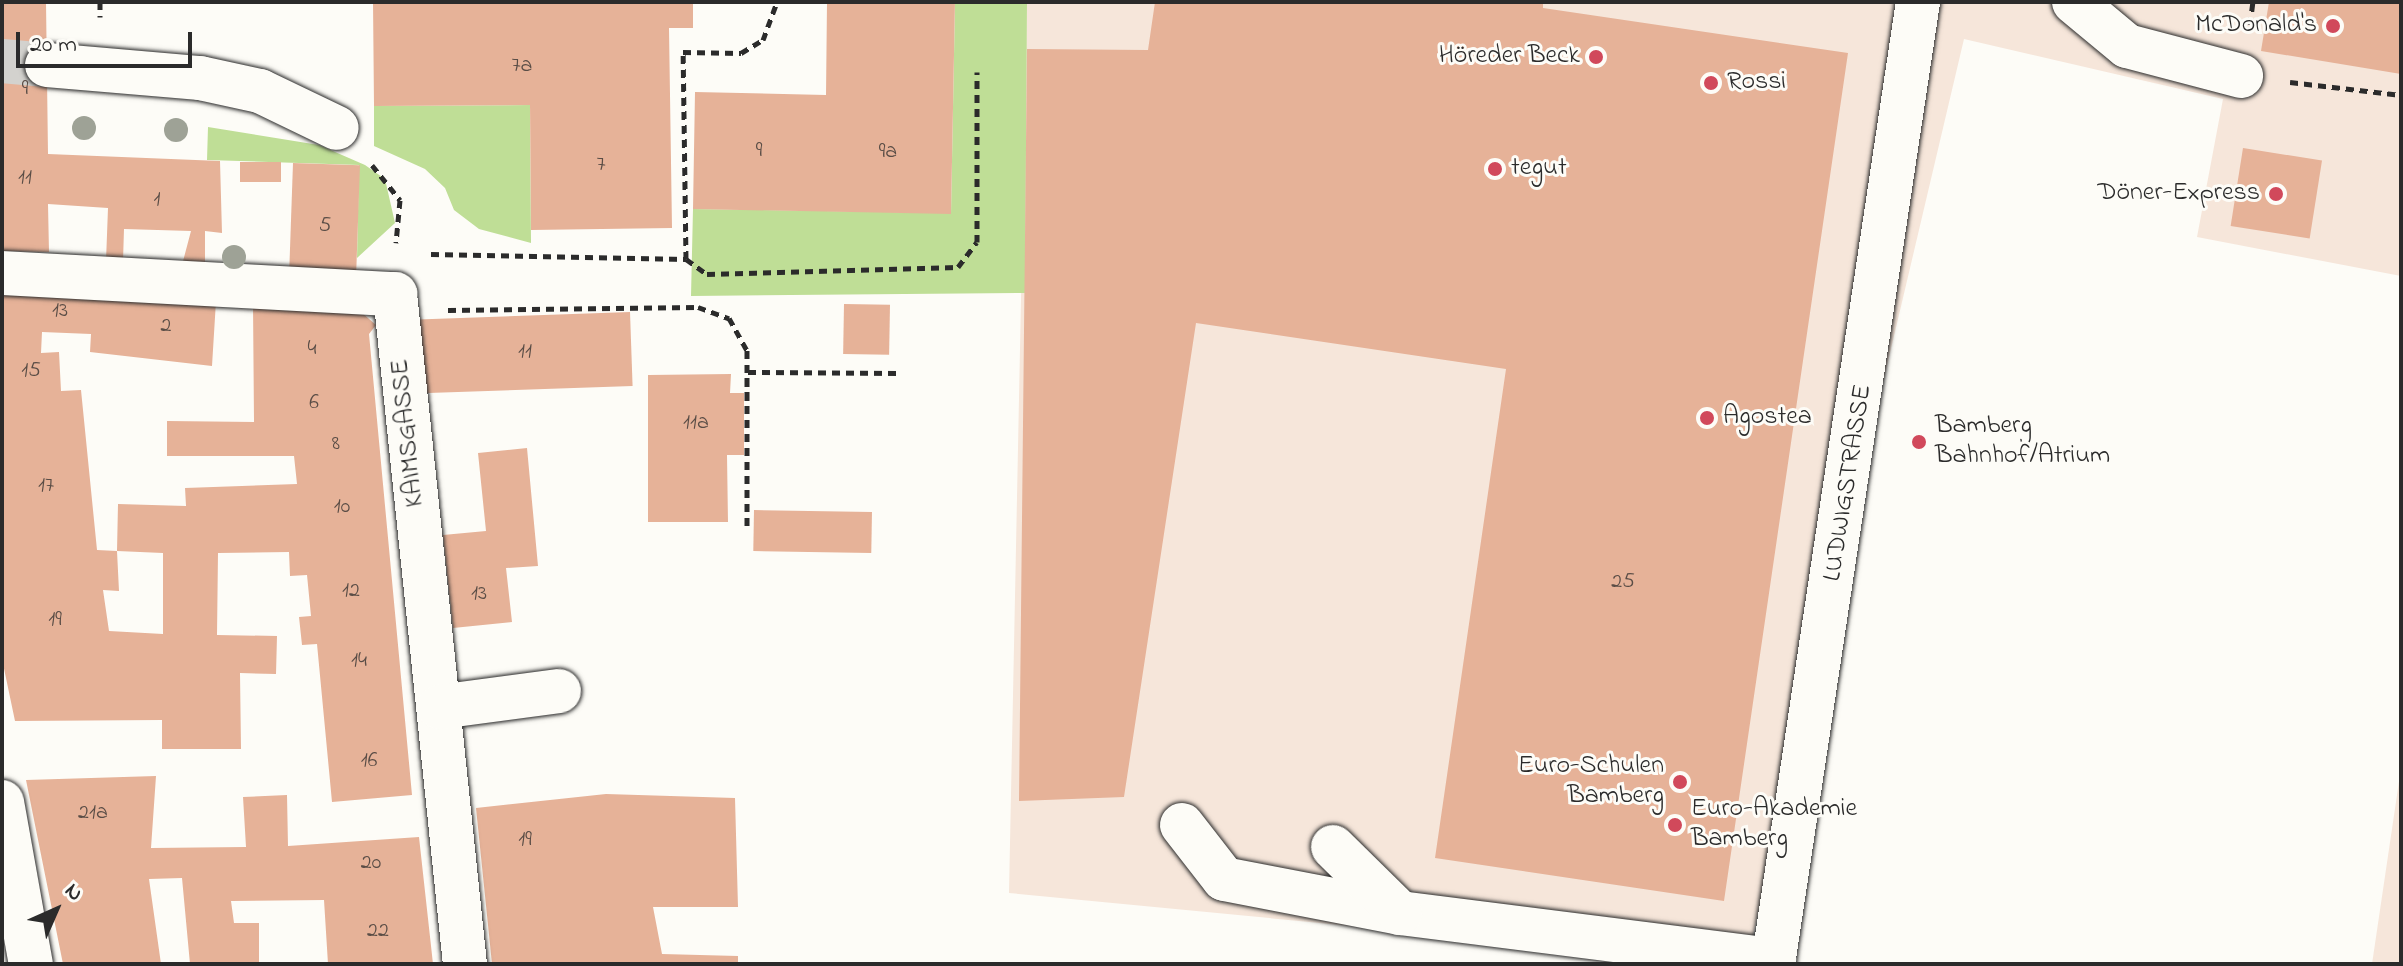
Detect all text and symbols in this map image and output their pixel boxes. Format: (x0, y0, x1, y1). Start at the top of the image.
place label: McDonald's (2195, 10, 2317, 42)
scale bar (20, 16, 196, 66)
marker: McDonald's (2324, 17, 2342, 35)
text: 20 m (30, 28, 77, 63)
place label: Höreder Beck (1439, 41, 1580, 73)
marker: Höreder Beck (1587, 48, 1605, 66)
house number: 7a (512, 54, 532, 80)
place label: Rossi (1727, 67, 1786, 99)
marker: Rossi (1702, 74, 1720, 92)
house number: 9 (22, 77, 28, 103)
house number: 9 (756, 139, 762, 165)
house number: 9a (879, 140, 897, 166)
house number: 7 (596, 153, 606, 179)
place label: tegut (1511, 153, 1567, 185)
marker: tegut (1486, 160, 1504, 178)
house number: 11 (18, 166, 32, 192)
place label: Döner-Express (2097, 178, 2260, 210)
marker: Döner-Express (2267, 185, 2285, 203)
house number: 1 (154, 188, 160, 214)
house number: 5 (319, 214, 331, 240)
house number: 13 (52, 299, 68, 325)
house number: 2 (161, 314, 171, 340)
house number: 4 (307, 337, 317, 363)
house number: 11 (518, 340, 532, 366)
street label: KAIMSGASSE (386, 357, 432, 509)
house number: 15 (21, 359, 41, 385)
street label: LUDWIGSTRASSE (1818, 382, 1880, 584)
house number: 6 (309, 391, 319, 417)
place label: Agostea (1723, 402, 1812, 434)
marker: Agostea (1698, 409, 1716, 427)
house number: 11a (683, 411, 709, 437)
place label: Bamberg Bahnhof/Atrium (1935, 411, 2110, 472)
house number: 8 (332, 432, 340, 458)
marker: Bamberg Bahnhof/Atrium (1910, 433, 1928, 451)
house number: 17 (38, 474, 54, 500)
house number: 10 (334, 495, 350, 521)
house number: 25 (1611, 570, 1635, 596)
house number: 12 (342, 579, 360, 605)
house number: 13 (471, 582, 487, 608)
house number: 19 (48, 608, 62, 634)
house number: 14 (351, 649, 367, 675)
house number: 16 (361, 749, 377, 775)
place label: Euro-Schulen Bamberg (1518, 751, 1664, 812)
marker: Euro-Schulen Bamberg (1671, 773, 1689, 791)
place label: Euro-Akademie Bamberg (1691, 794, 1857, 856)
house number: 21a (78, 801, 108, 827)
marker: Euro-Akademie Bamberg (1666, 816, 1684, 834)
house number: 19 (518, 828, 532, 854)
house number: 20 (361, 851, 381, 877)
north arrow (16, 870, 96, 950)
text: N (56, 876, 90, 910)
house number: 22 (367, 919, 389, 945)

